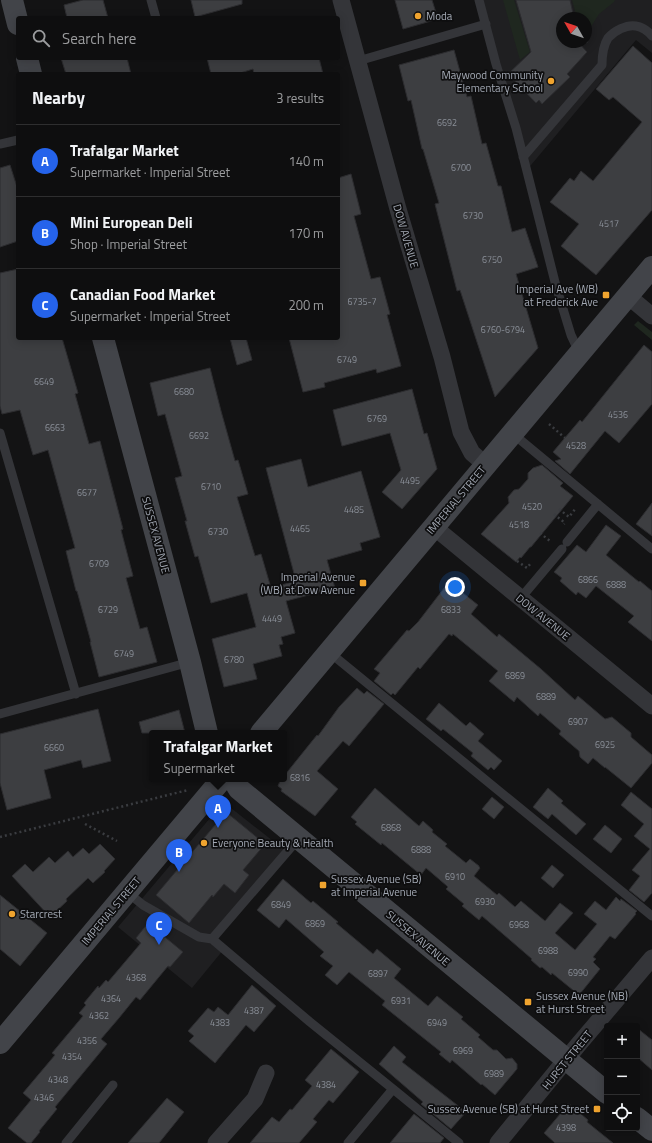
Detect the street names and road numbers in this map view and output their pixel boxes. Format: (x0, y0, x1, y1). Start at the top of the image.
street label: DOW AVENUE (389, 202, 423, 270)
street label: IMPERIAL STREET (423, 462, 490, 538)
street label: SUSSEX AVENUE (138, 495, 174, 575)
street label: DOW AVENUE (512, 590, 574, 644)
street label: IMPERIAL STREET (78, 873, 145, 949)
street label: SUSSEX AVENUE (383, 906, 453, 970)
street label: HURST STREET (538, 1027, 596, 1093)

